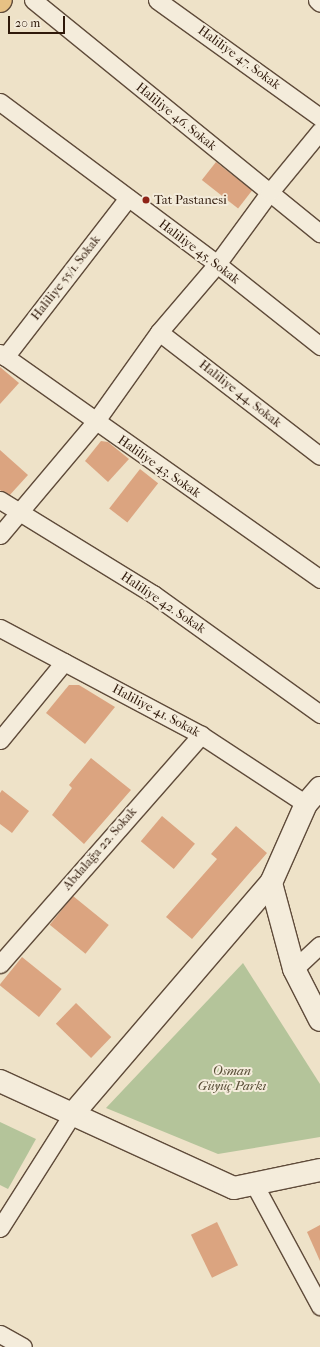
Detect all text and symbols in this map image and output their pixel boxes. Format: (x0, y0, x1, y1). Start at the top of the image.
scale bar (10, 8, 67, 34)
text: 20 m (15, 16, 40, 30)
street label: Haliliye 47. Sokak (195, 23, 283, 93)
street label: Haliliye 46. Sokak (132, 80, 220, 154)
place label: Tat Pastanesi (154, 192, 227, 208)
marker: Tat Pastanesi (141, 195, 151, 205)
street label: Haliliye 45. Sokak (155, 216, 243, 288)
street label: Haliliye 55/1. Sokak (28, 232, 104, 324)
street label: Haliliye 44. Sokak (196, 357, 284, 431)
street label: Haliliye 43. Sokak (115, 433, 203, 501)
street label: Haliliye 42. Sokak (118, 569, 208, 637)
street label: Haliliye 41. Sokak (110, 681, 202, 741)
street label: Abdalağa 22. Sokak (60, 804, 140, 894)
park label: Osman Güyüç Parkı (198, 1064, 266, 1095)

